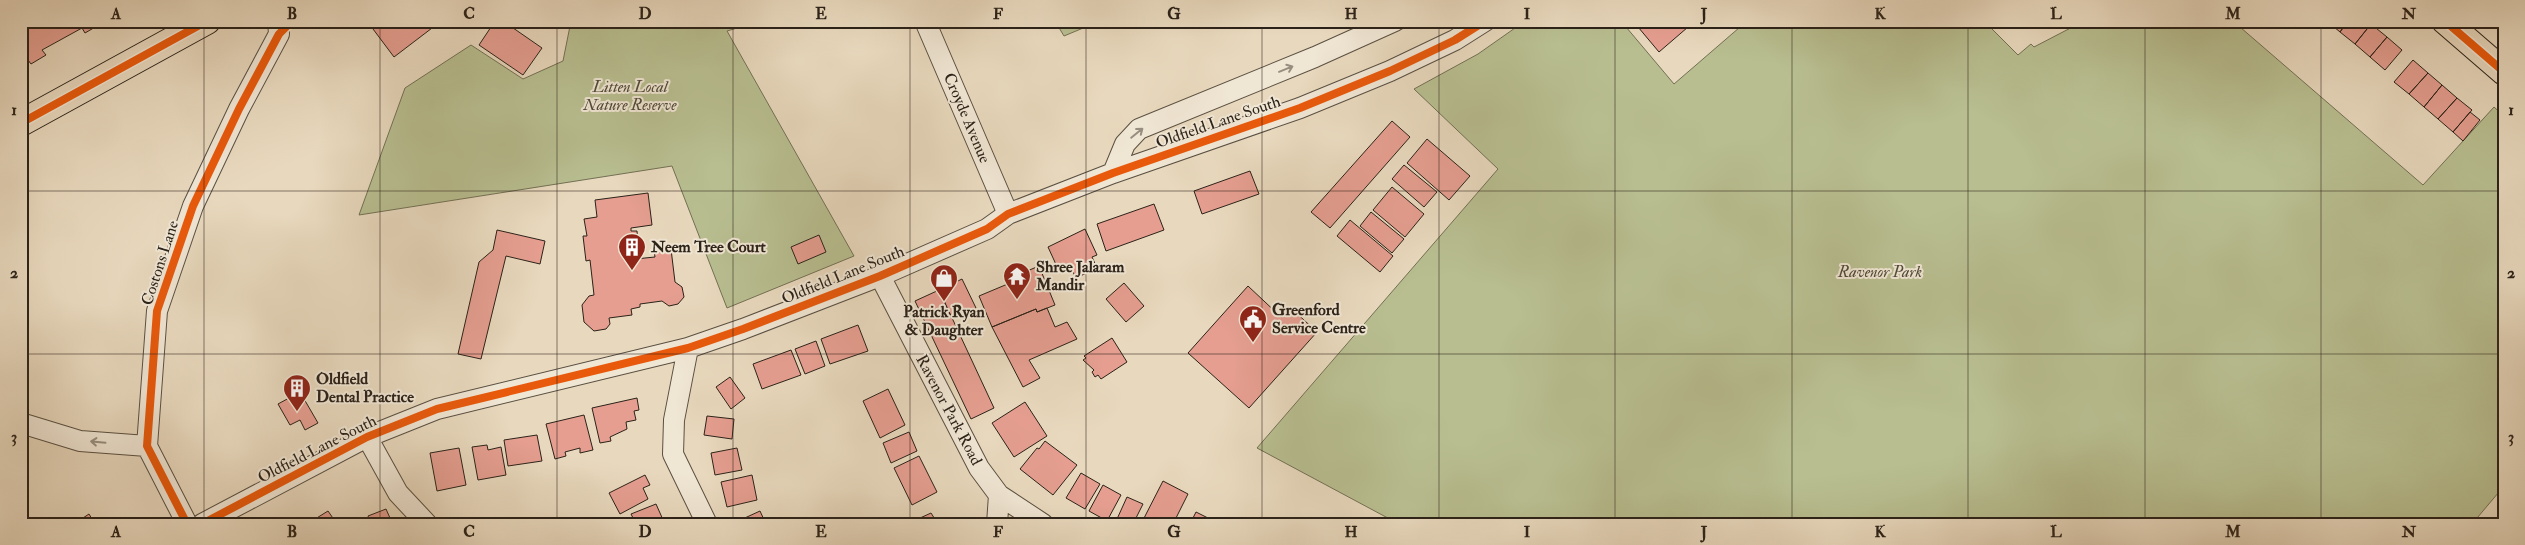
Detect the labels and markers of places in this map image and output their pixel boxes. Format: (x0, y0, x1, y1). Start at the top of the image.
building icon: Neem Tree Court (617, 232, 647, 271)
place label: Neem Tree Court (650, 237, 767, 257)
place label: Shree Jalaram Mandir (1035, 257, 1125, 295)
temple icon: Shree Jalaram Mandir (1002, 261, 1032, 300)
shop icon: Patrick Ryan & Daughter (929, 263, 959, 302)
place label: Greenford Service Centre (1272, 300, 1366, 338)
place label: Patrick Ryan & Daughter (903, 302, 985, 341)
public building icon: Greenford Service Centre (1238, 304, 1268, 343)
place label: Oldfield Dental Practice (316, 369, 414, 407)
building icon: Oldfield Dental Practice (282, 373, 312, 412)

